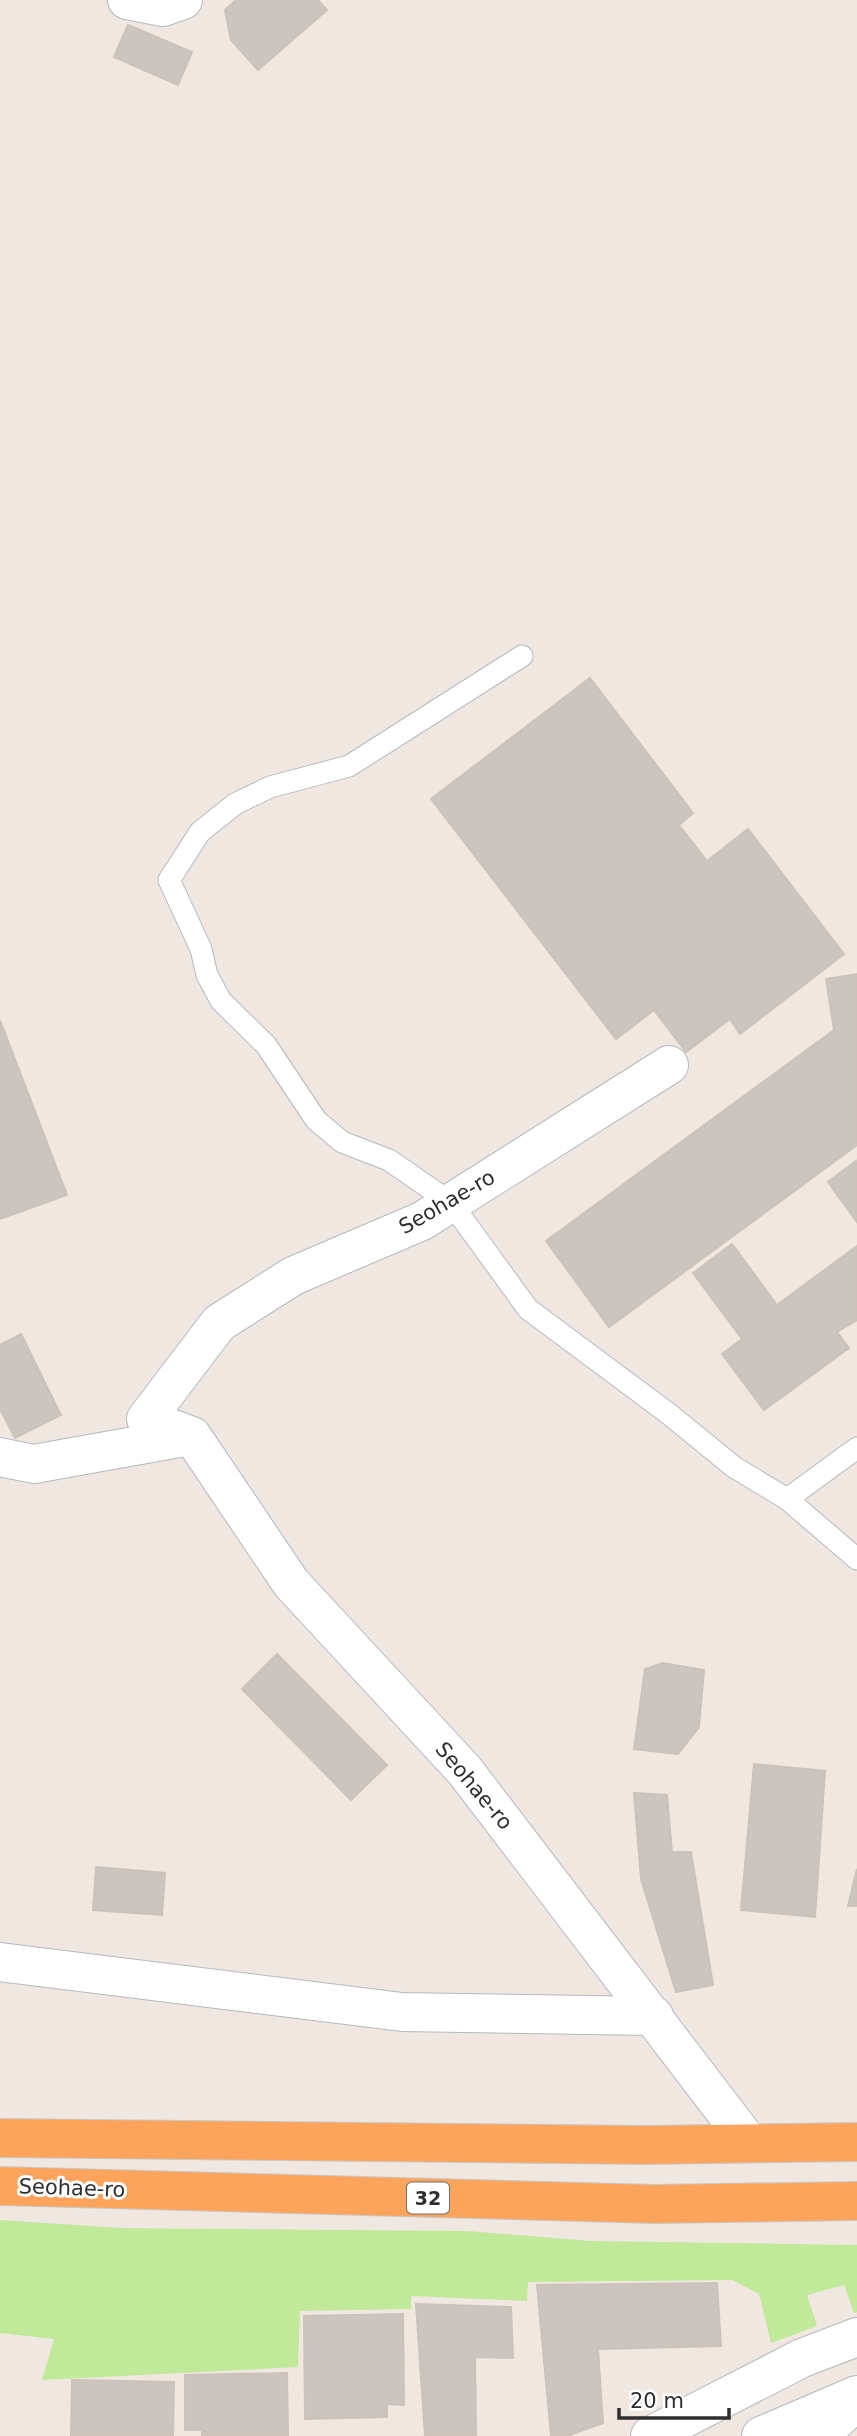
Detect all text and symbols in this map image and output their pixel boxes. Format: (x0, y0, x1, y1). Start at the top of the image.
street label: Seohae-ro (395, 1165, 499, 1239)
street label: Seohae-ro (430, 1737, 518, 1835)
street label: Seohae-ro (18, 2174, 126, 2202)
road number: 32 (407, 2182, 449, 2214)
scale bar (619, 2376, 729, 2420)
text: 20 m (630, 2389, 684, 2413)

